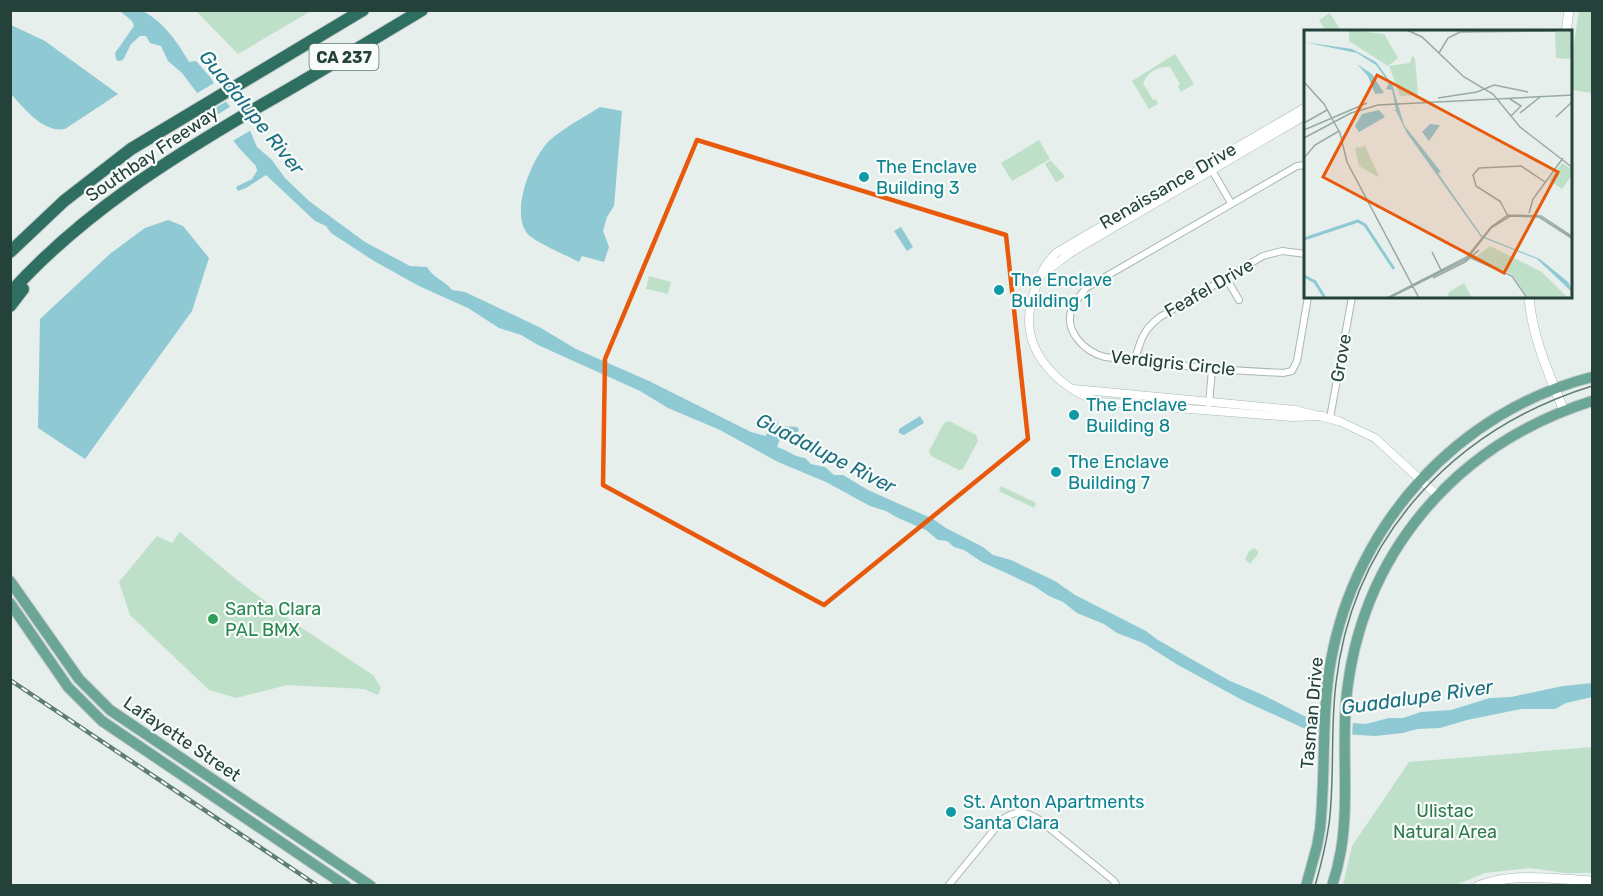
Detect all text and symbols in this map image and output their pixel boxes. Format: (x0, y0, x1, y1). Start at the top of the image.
inset map (1304, 30, 1573, 298)
road number: CA 237 (310, 44, 378, 70)
water label: Guadalupe River (194, 45, 310, 180)
street label: Southbay Freeway (81, 101, 223, 207)
street label: Renaissance Drive (1096, 138, 1240, 234)
place label: The Enclave Building 3 (876, 156, 977, 199)
marker: The Enclave Building 3 (857, 170, 871, 184)
street label: Feafel Drive (1161, 254, 1257, 322)
place label: The Enclave Building 1 (1011, 269, 1112, 312)
marker: The Enclave Building 1 (992, 283, 1006, 297)
street label: Grove (1326, 332, 1356, 384)
street label: Verdigris Circle (1109, 345, 1237, 381)
place label: The Enclave Building 8 (1086, 394, 1187, 437)
water label: Guadalupe River (752, 407, 901, 499)
marker: The Enclave Building 8 (1067, 408, 1081, 422)
place label: The Enclave Building 7 (1068, 451, 1169, 494)
marker: The Enclave Building 7 (1049, 465, 1063, 479)
place label: Santa Clara PAL BMX (225, 598, 321, 641)
marker: Santa Clara PAL BMX (206, 612, 220, 626)
street label: Tasman Drive (1296, 656, 1328, 770)
water label: Guadalupe River (1339, 674, 1496, 720)
street label: Lafayette Street (119, 692, 245, 786)
place label: St. Anton Apartments Santa Clara (963, 791, 1144, 834)
park label: Ulistac Natural Area (1393, 800, 1497, 843)
marker: St. Anton Apartments Santa Clara (944, 805, 958, 819)

